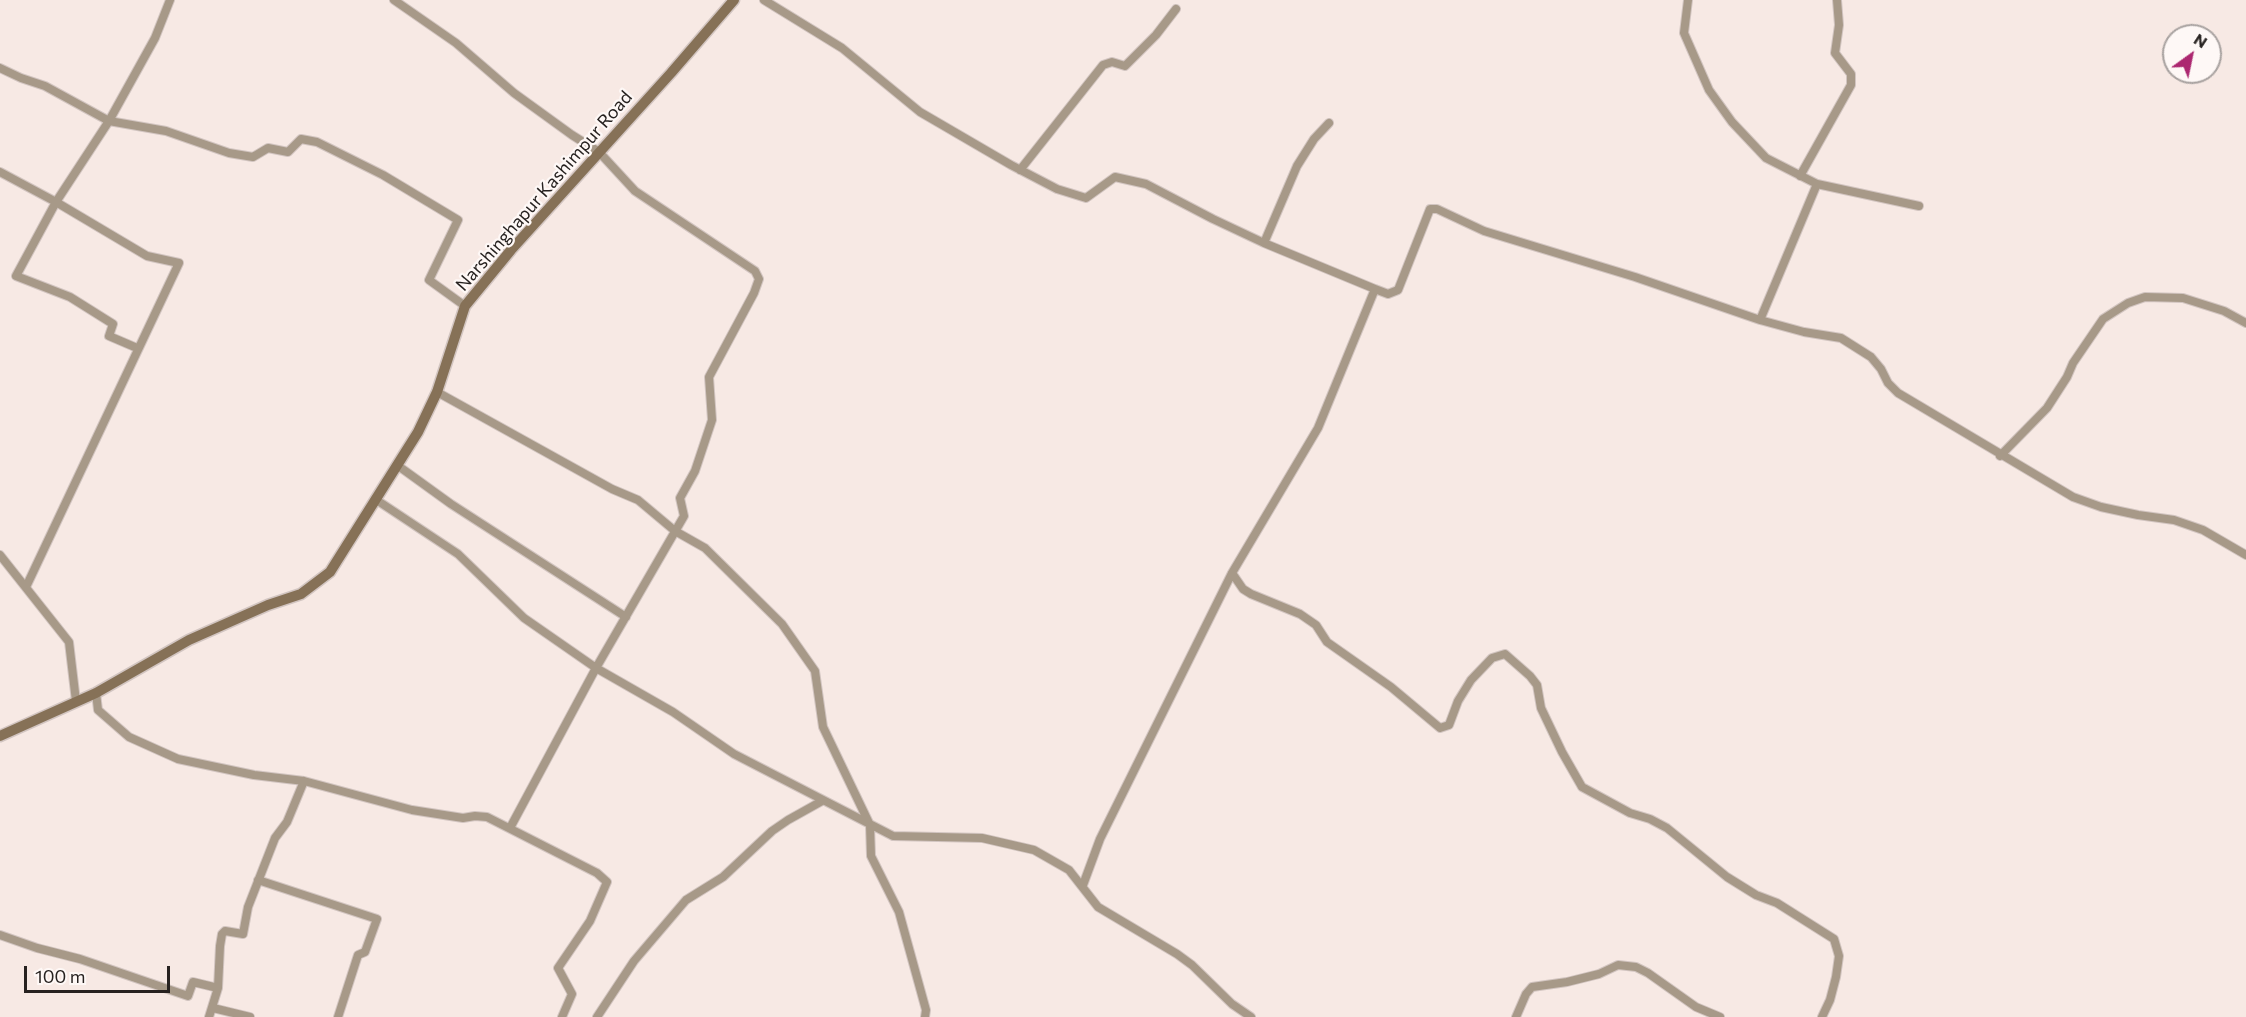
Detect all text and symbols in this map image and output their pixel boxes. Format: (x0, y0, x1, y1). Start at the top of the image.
north arrow (2162, 24, 2222, 84)
text: N (2191, 29, 2211, 51)
street label: Narshinghapur Kashimpur Road (451, 87, 637, 295)
scale bar (27, 954, 172, 992)
text: 100 m (35, 965, 85, 987)

